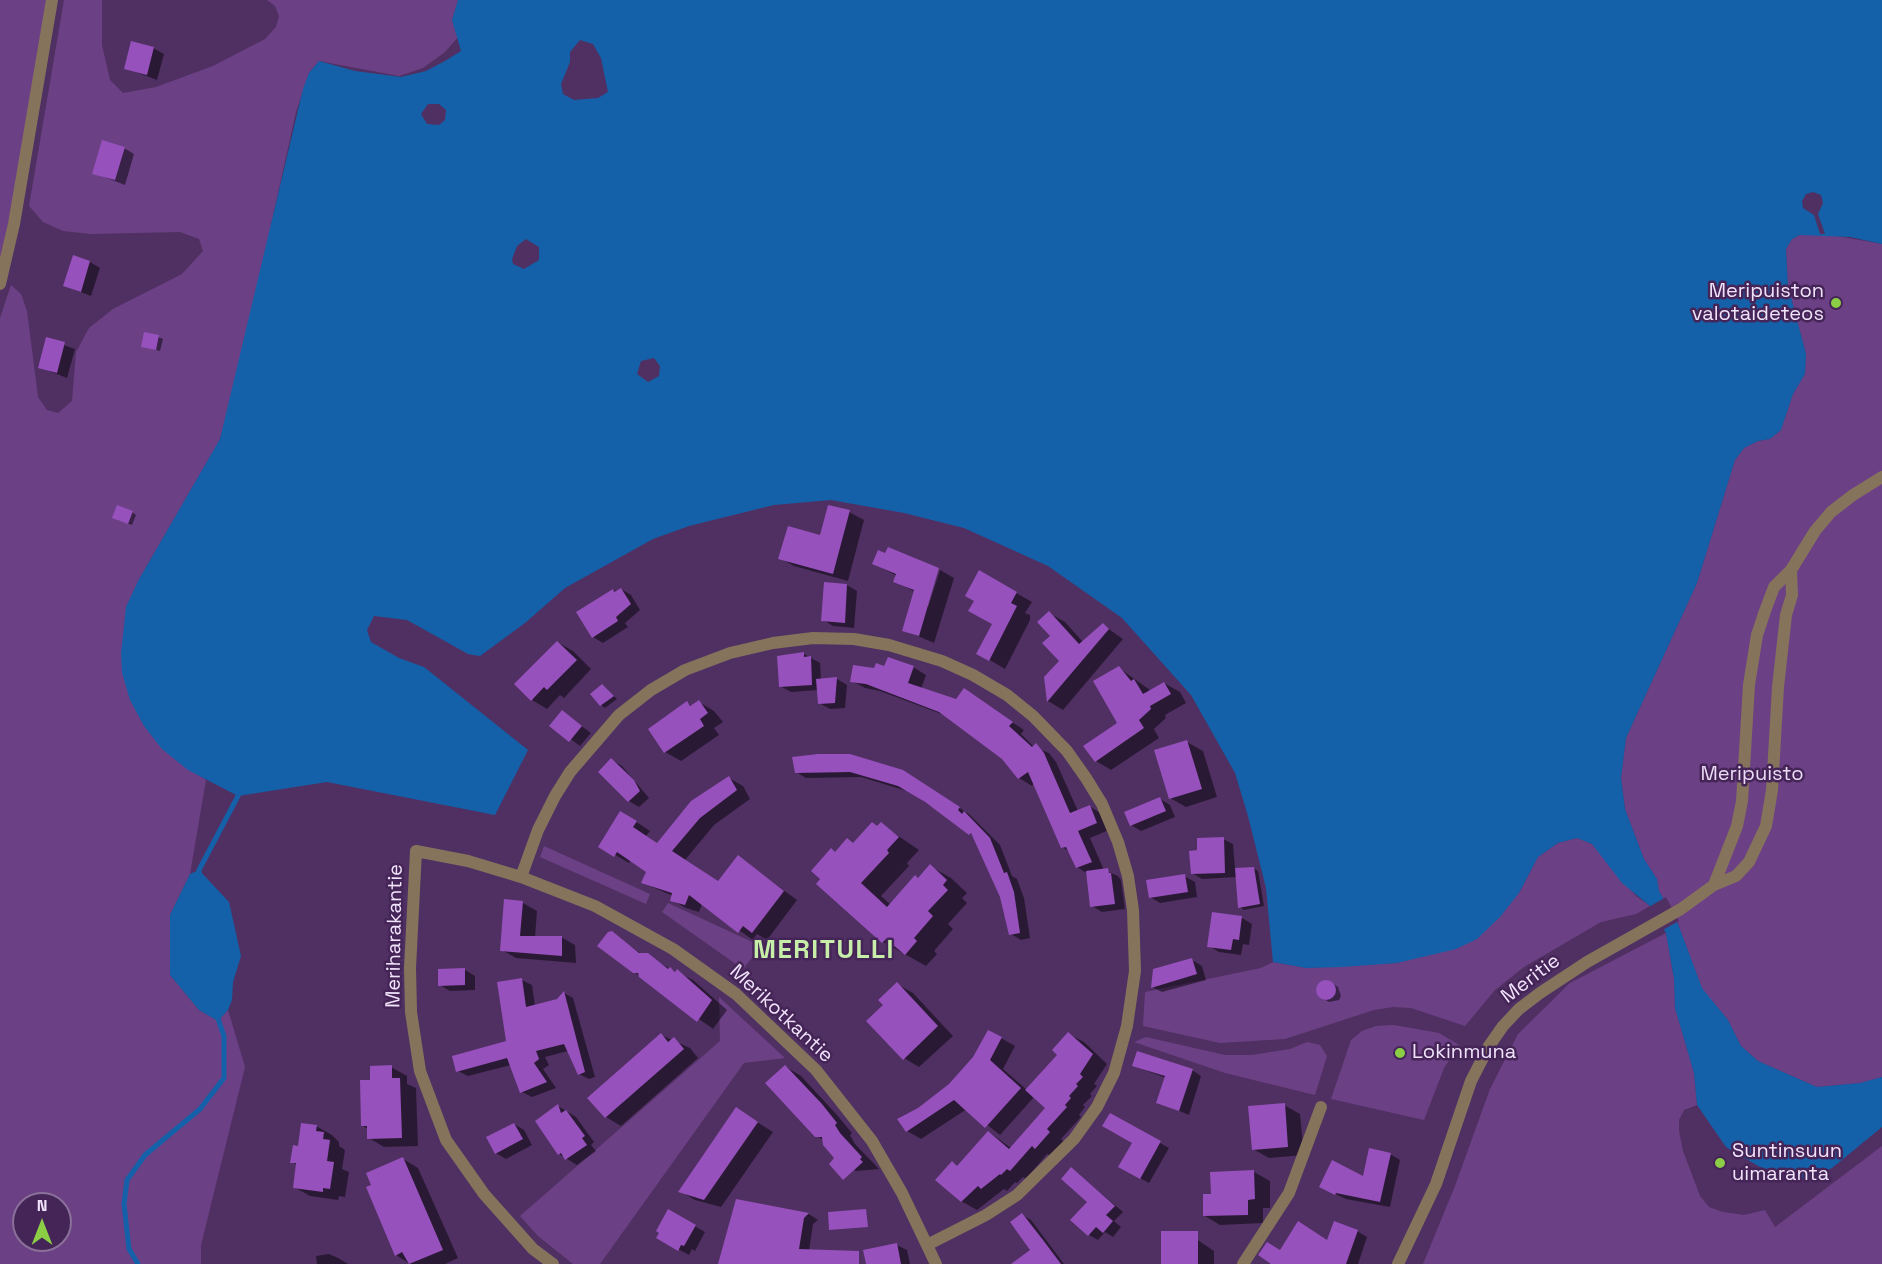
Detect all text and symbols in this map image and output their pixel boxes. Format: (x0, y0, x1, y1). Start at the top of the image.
place label: Meripuiston valotaideteos (1692, 280, 1824, 327)
marker: Meripuiston valotaideteos (1829, 296, 1843, 310)
park label: Meripuisto (1700, 763, 1804, 787)
street label: Meriharakantie (382, 864, 408, 1008)
district label: MERITULLI (753, 935, 895, 967)
street label: Meritie (1497, 949, 1565, 1009)
street label: Merikotkantie (724, 960, 838, 1068)
place label: Lokinmuna (1412, 1041, 1516, 1065)
marker: Lokinmuna (1393, 1046, 1407, 1060)
place label: Suntinsuun uimaranta (1732, 1140, 1842, 1187)
marker: Suntinsuun uimaranta (1713, 1156, 1727, 1170)
north arrow (12, 1192, 72, 1252)
text: N (37, 1195, 47, 1216)

